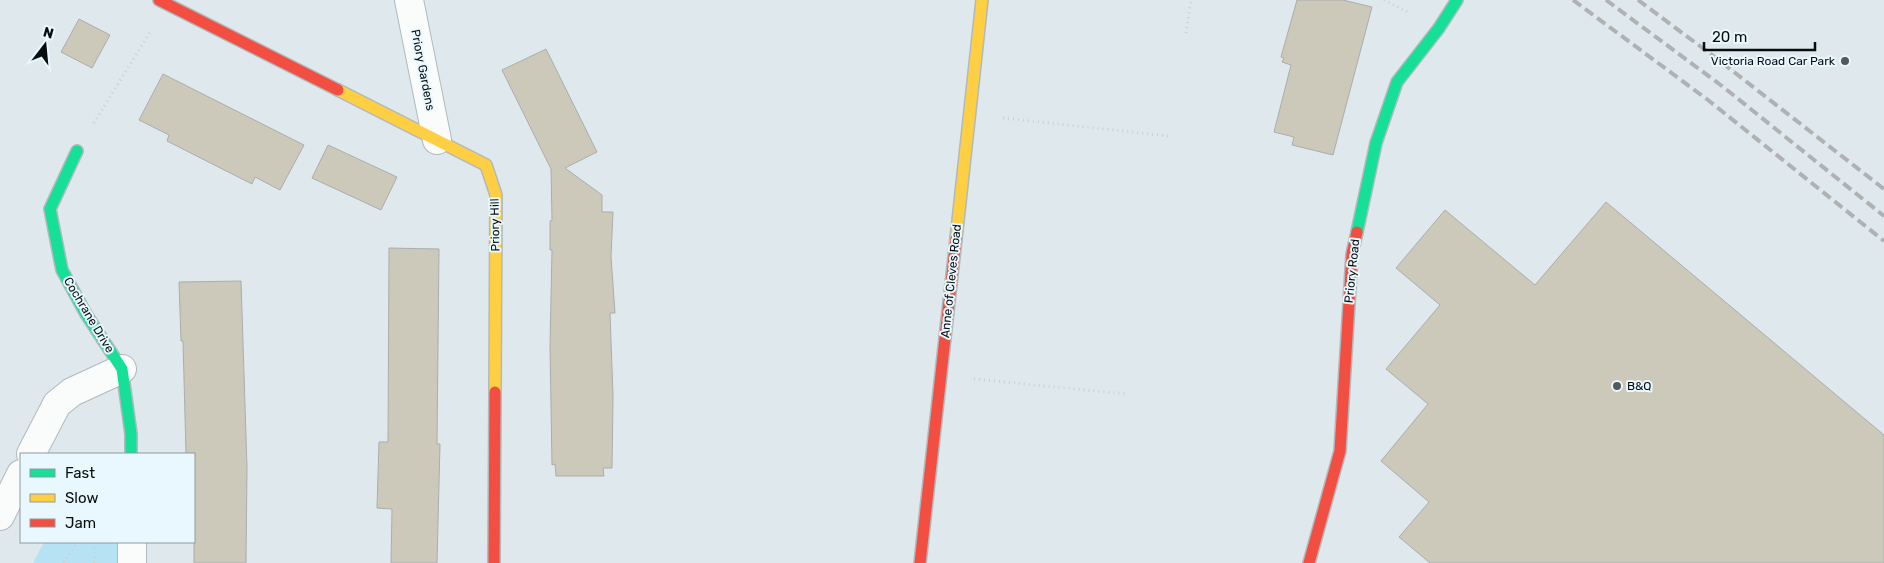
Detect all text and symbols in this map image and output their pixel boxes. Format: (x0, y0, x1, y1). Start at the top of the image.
north arrow (20, 20, 70, 70)
scale bar (1704, 20, 1815, 52)
text: N (41, 23, 56, 43)
street label: Priory Gardens (408, 28, 438, 112)
text: 20 m (1712, 28, 1747, 46)
place label: Victoria Road Car Park (1711, 54, 1836, 68)
marker: Victoria Road Car Park (1839, 55, 1851, 67)
street label: Priory Hill (488, 198, 502, 252)
street label: Anne of Cleves Road (938, 223, 964, 339)
street label: Priory Road (1342, 238, 1362, 304)
street label: Cochrane Drive (61, 275, 117, 356)
place label: B&Q (1627, 379, 1651, 393)
marker: B&Q (1611, 380, 1623, 392)
legend (20, 453, 195, 543)
text: Fast (65, 464, 95, 482)
text: Slow (65, 489, 98, 507)
text: Jam (65, 514, 96, 532)

